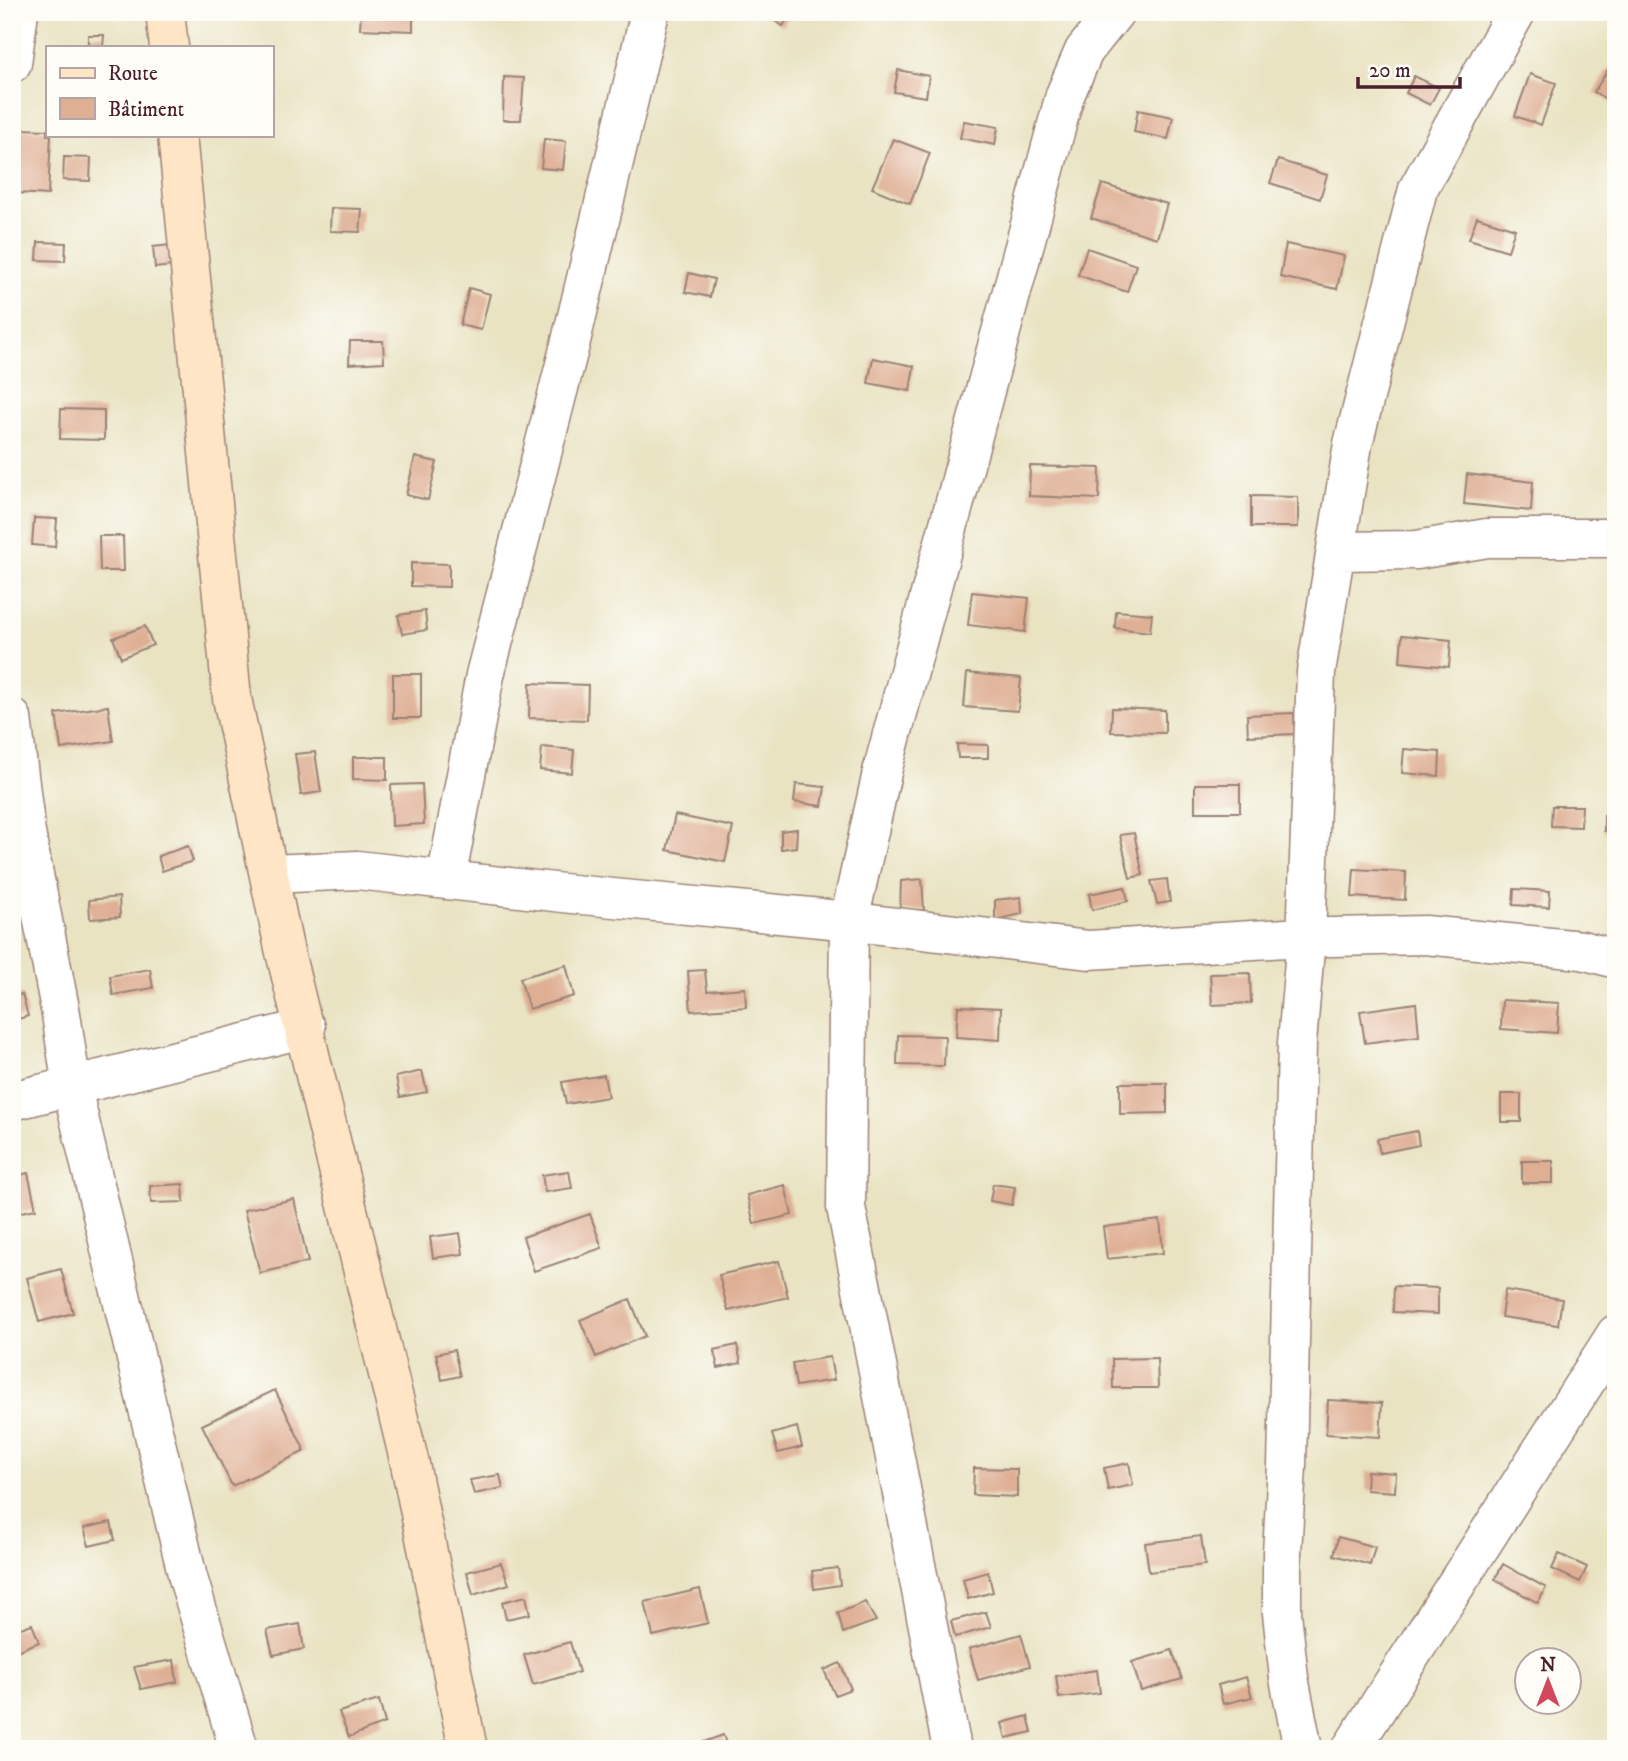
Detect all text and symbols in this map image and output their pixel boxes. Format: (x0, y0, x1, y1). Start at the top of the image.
legend (46, 46, 273, 136)
scale bar (1358, 46, 1460, 90)
text: 20 m (1369, 58, 1411, 84)
text: Route (108, 61, 158, 87)
text: Bâtiment (108, 97, 185, 123)
north arrow (1512, 1646, 1582, 1716)
text: N (1540, 1654, 1556, 1677)

